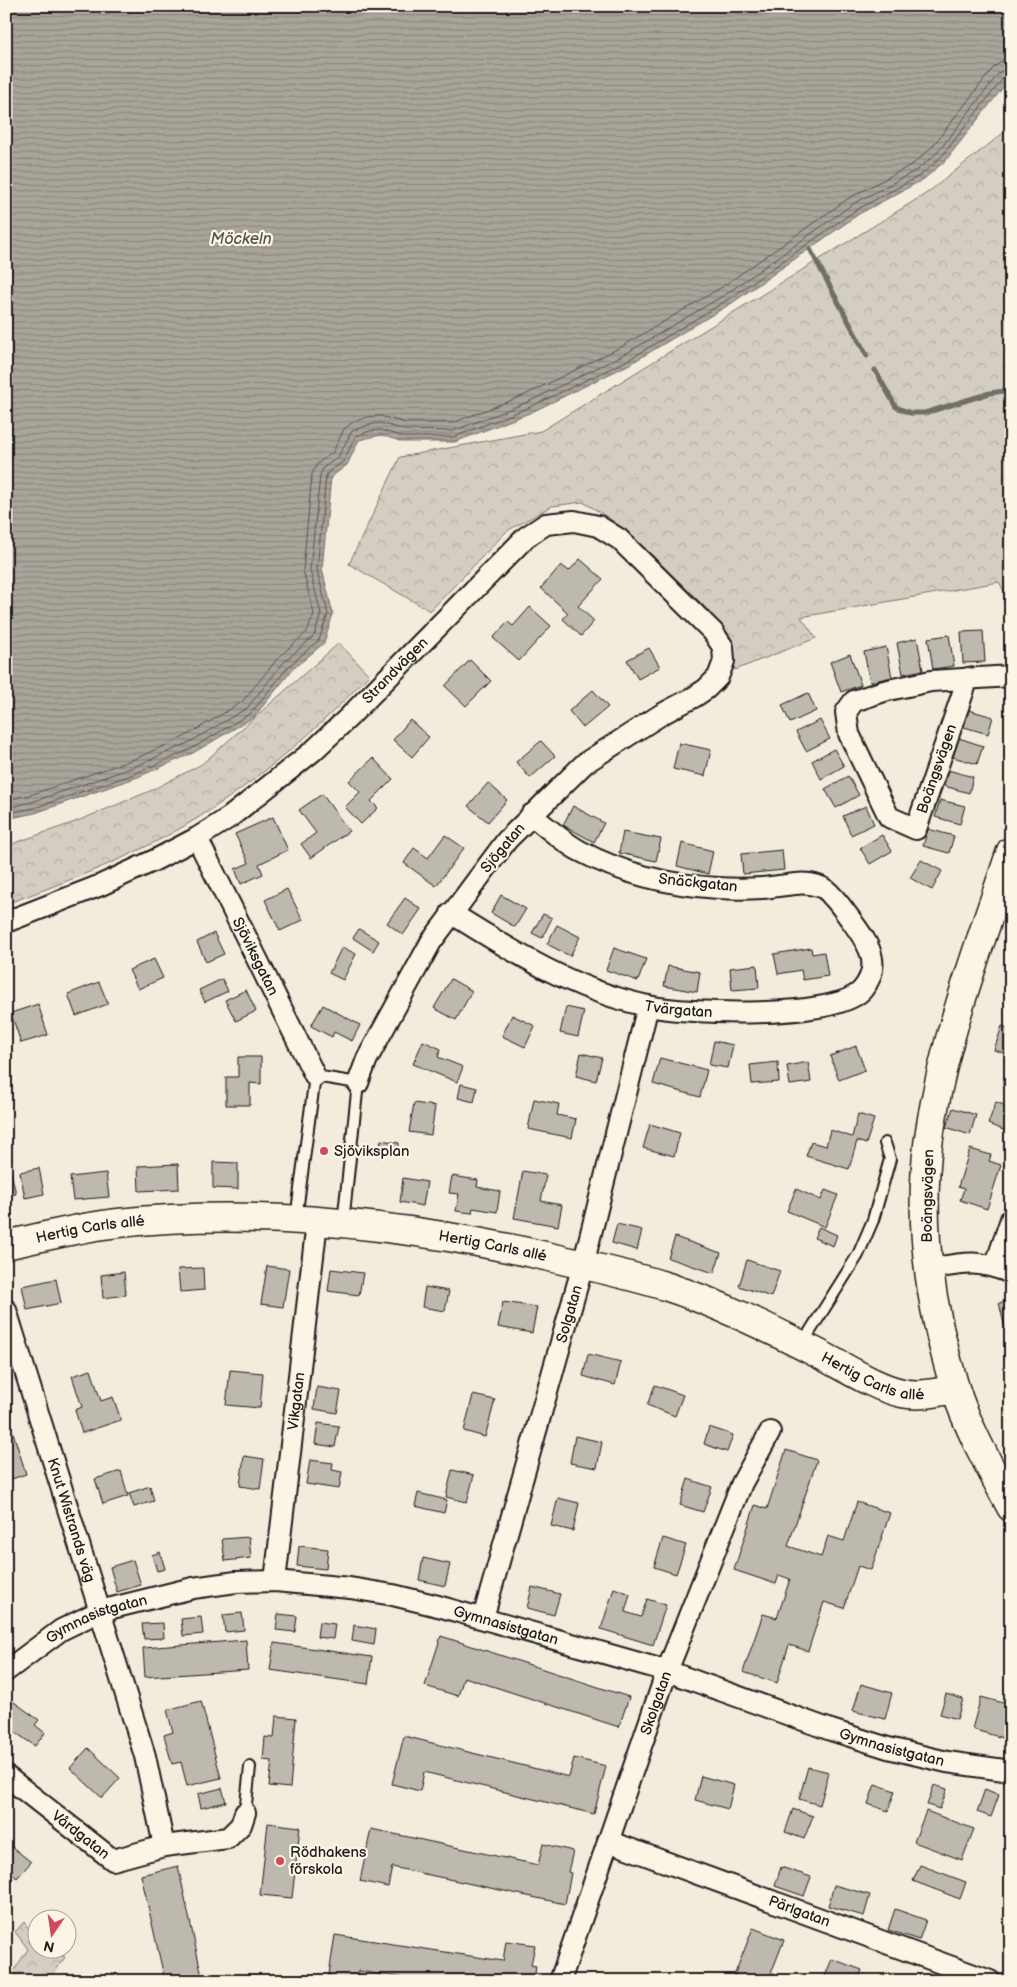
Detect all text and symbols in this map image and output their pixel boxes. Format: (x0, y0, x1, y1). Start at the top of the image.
water label: Möckeln (210, 230, 272, 249)
street label: Strandvägen (358, 633, 432, 708)
street label: Boängsvägen (913, 722, 961, 816)
street label: Sjögatan (477, 819, 529, 877)
street label: Snäckgatan (658, 869, 738, 897)
street label: Sjöviksgatan (228, 914, 283, 998)
street label: Tvärgatan (643, 996, 713, 1022)
place label: Sjöviksplan (334, 1142, 409, 1161)
marker: Sjöviksplan (318, 1145, 330, 1157)
street label: Boängsvägen (918, 1149, 938, 1243)
street label: Hertig Carls allé (34, 1211, 145, 1247)
street label: Hertig Carls allé (437, 1226, 549, 1266)
street label: Solgatan (552, 1283, 586, 1345)
street label: Hertig Carls allé (818, 1348, 925, 1404)
street label: Vikgatan (283, 1371, 309, 1431)
street label: Knut Wistrands väg (43, 1455, 100, 1585)
street label: Gymnasistgatan (42, 1590, 149, 1648)
street label: Gymnasistgatan (451, 1601, 561, 1649)
street label: Skolgatan (636, 1669, 676, 1738)
street label: Gymnasistgatan (837, 1724, 946, 1771)
street label: Vårdgatan (48, 1806, 114, 1863)
place label: Rödhakens förskola (290, 1843, 367, 1879)
marker: Rödhakens förskola (274, 1855, 286, 1867)
street label: Pärlgatan (766, 1891, 833, 1931)
north arrow (28, 1910, 78, 1960)
text: N (42, 1937, 56, 1956)

